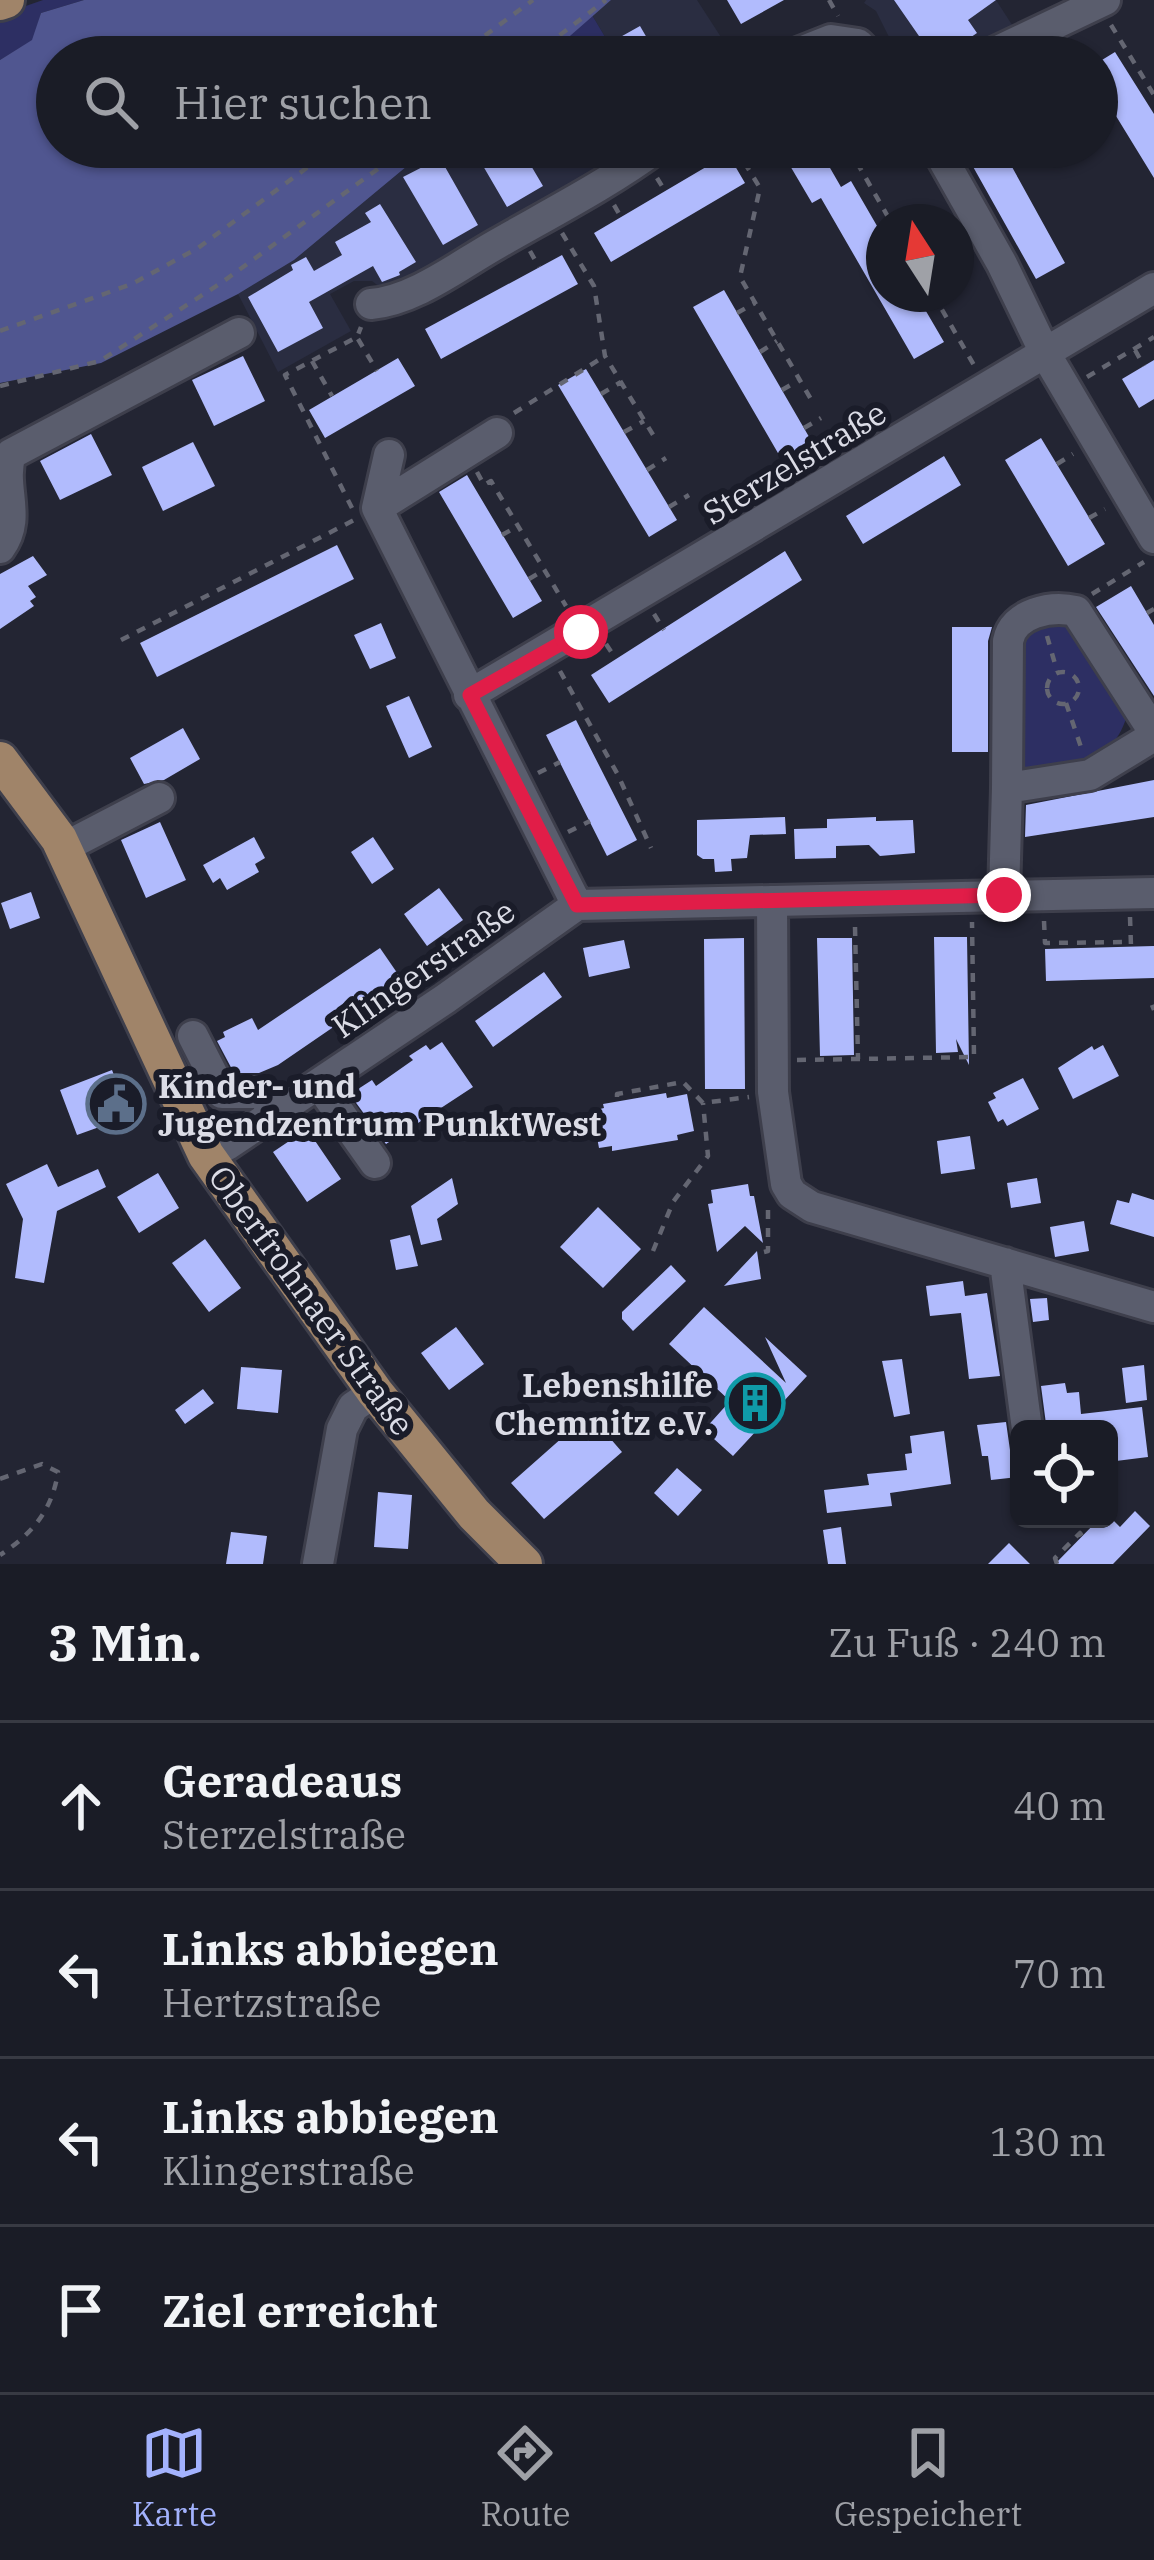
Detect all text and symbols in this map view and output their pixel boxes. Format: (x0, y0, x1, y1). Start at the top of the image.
search box (36, 36, 1118, 168)
icon: search (78, 69, 144, 135)
text: Hier suchen (174, 73, 432, 131)
north arrow (866, 204, 974, 312)
street label: Sterzelstraße (694, 390, 894, 534)
route start (554, 605, 608, 659)
route end (977, 868, 1031, 922)
street label: Klingerstraße (323, 889, 523, 1047)
place label: Kinder- und Jugendzentrum PunktWest (158, 1064, 601, 1145)
public building icon: Kinder- und Jugendzentrum PunktWest (85, 1073, 147, 1135)
street label: Oberfrohnaer Straße (200, 1157, 424, 1443)
place label: Lebenshilfe Chemnitz e.V. (494, 1363, 713, 1444)
building icon: Lebenshilfe Chemnitz e.V. (724, 1372, 786, 1434)
map controls (1010, 1420, 1118, 1528)
button: locate (1010, 1420, 1118, 1528)
text: 3 Min. (48, 1609, 202, 1675)
text: Zu Fuß · 240 m (828, 1617, 1106, 1668)
text: Geradeaus (162, 1751, 402, 1809)
icon: ahead (48, 1773, 114, 1839)
text: 40 m (1013, 1780, 1106, 1831)
text: Sterzelstraße (162, 1809, 406, 1860)
text: Links abbiegen (162, 1919, 499, 1977)
icon: left (48, 1941, 114, 2007)
text: 70 m (1013, 1948, 1106, 1999)
text: Hertzstraße (162, 1977, 381, 2028)
text: Links abbiegen (162, 2087, 499, 2145)
icon: left (48, 2109, 114, 2175)
text: 130 m (990, 2116, 1106, 2167)
text: Klingerstraße (162, 2145, 415, 2196)
icon: arrive (48, 2277, 114, 2343)
text: Ziel erreicht (162, 2281, 438, 2339)
tab: Karte (132, 2420, 217, 2535)
tab: Route (480, 2420, 571, 2535)
tab: Gespeichert (834, 2420, 1022, 2535)

